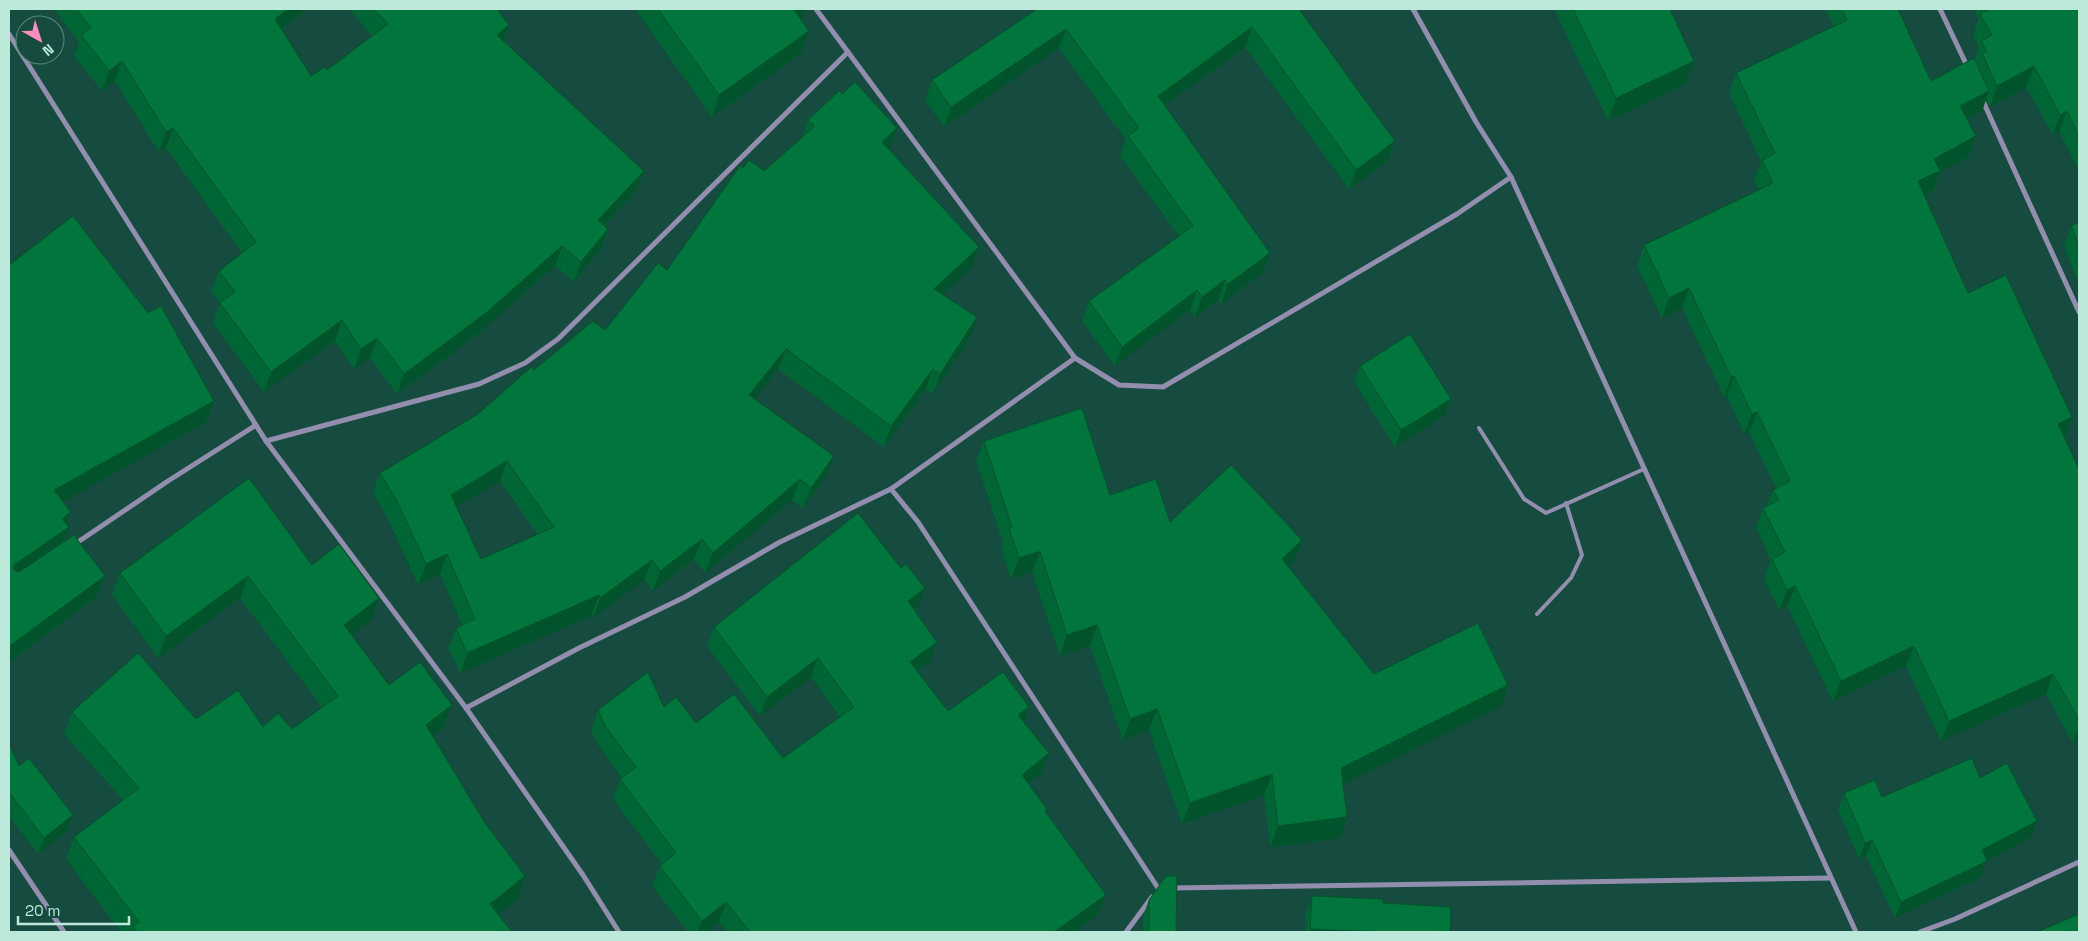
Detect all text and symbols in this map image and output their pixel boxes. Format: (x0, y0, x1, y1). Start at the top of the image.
north arrow (15, 15, 65, 65)
text: N (39, 40, 57, 60)
scale bar (18, 894, 129, 926)
text: 20 m (25, 901, 60, 920)

